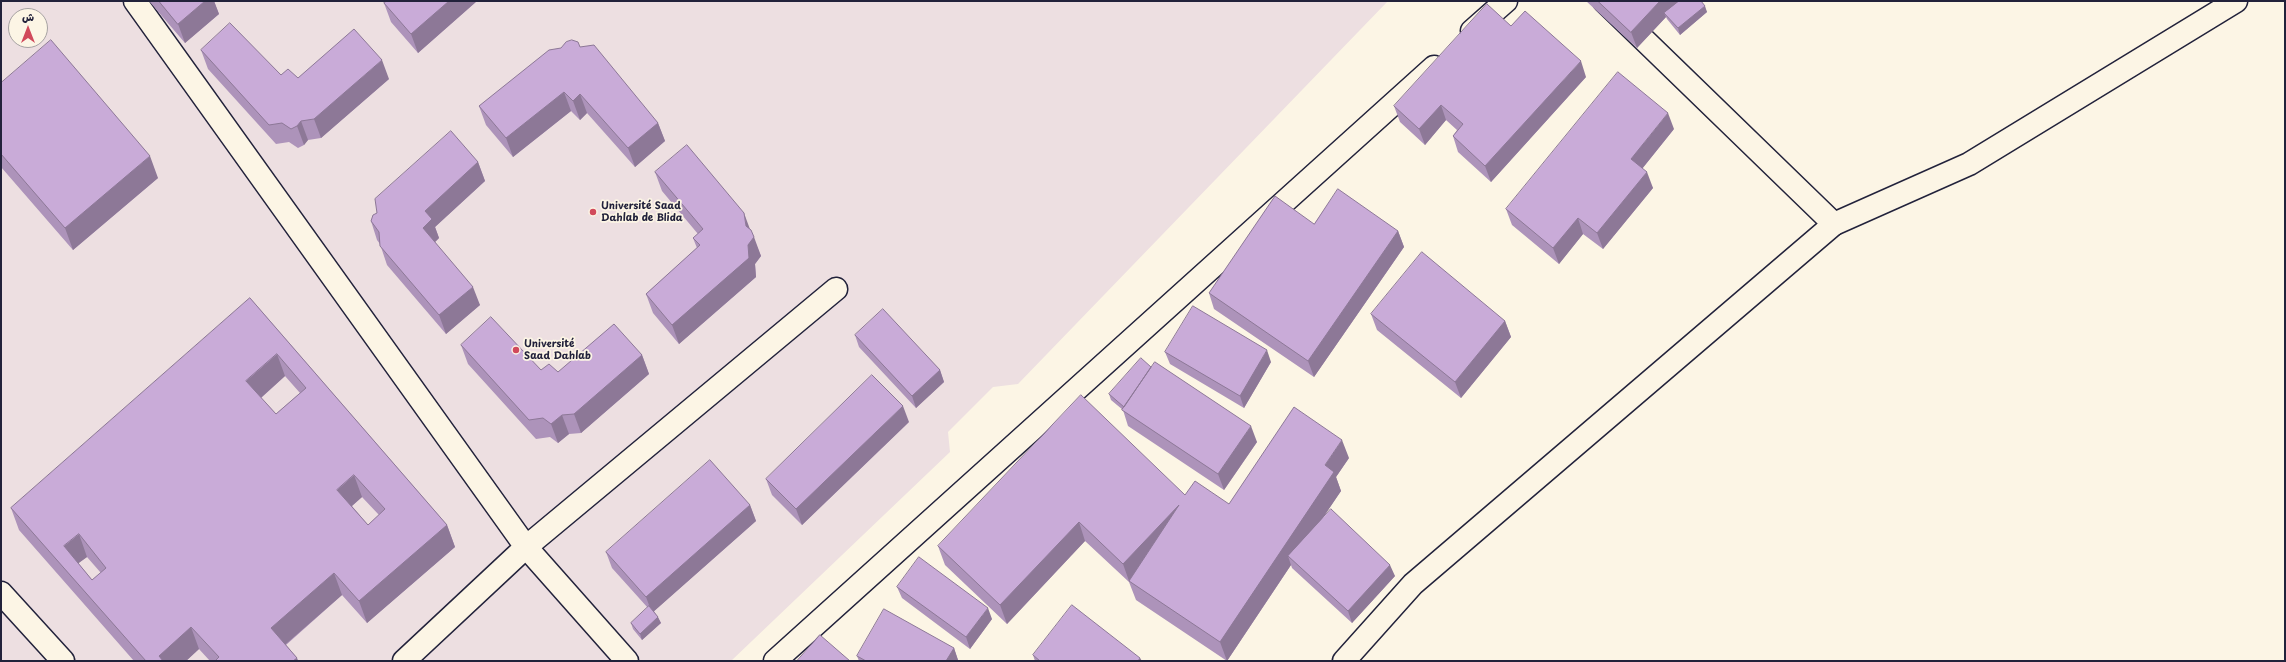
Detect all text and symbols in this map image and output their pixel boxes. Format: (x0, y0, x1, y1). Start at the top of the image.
north arrow (8, 8, 48, 48)
text: ش (22, 8, 34, 25)
place label: Université Saad Dahlab de Blida (601, 200, 683, 224)
marker: Université Saad Dahlab de Blida (588, 207, 598, 217)
place label: Université Saad Dahlab (524, 338, 591, 362)
marker: Université Saad Dahlab (511, 345, 521, 355)

